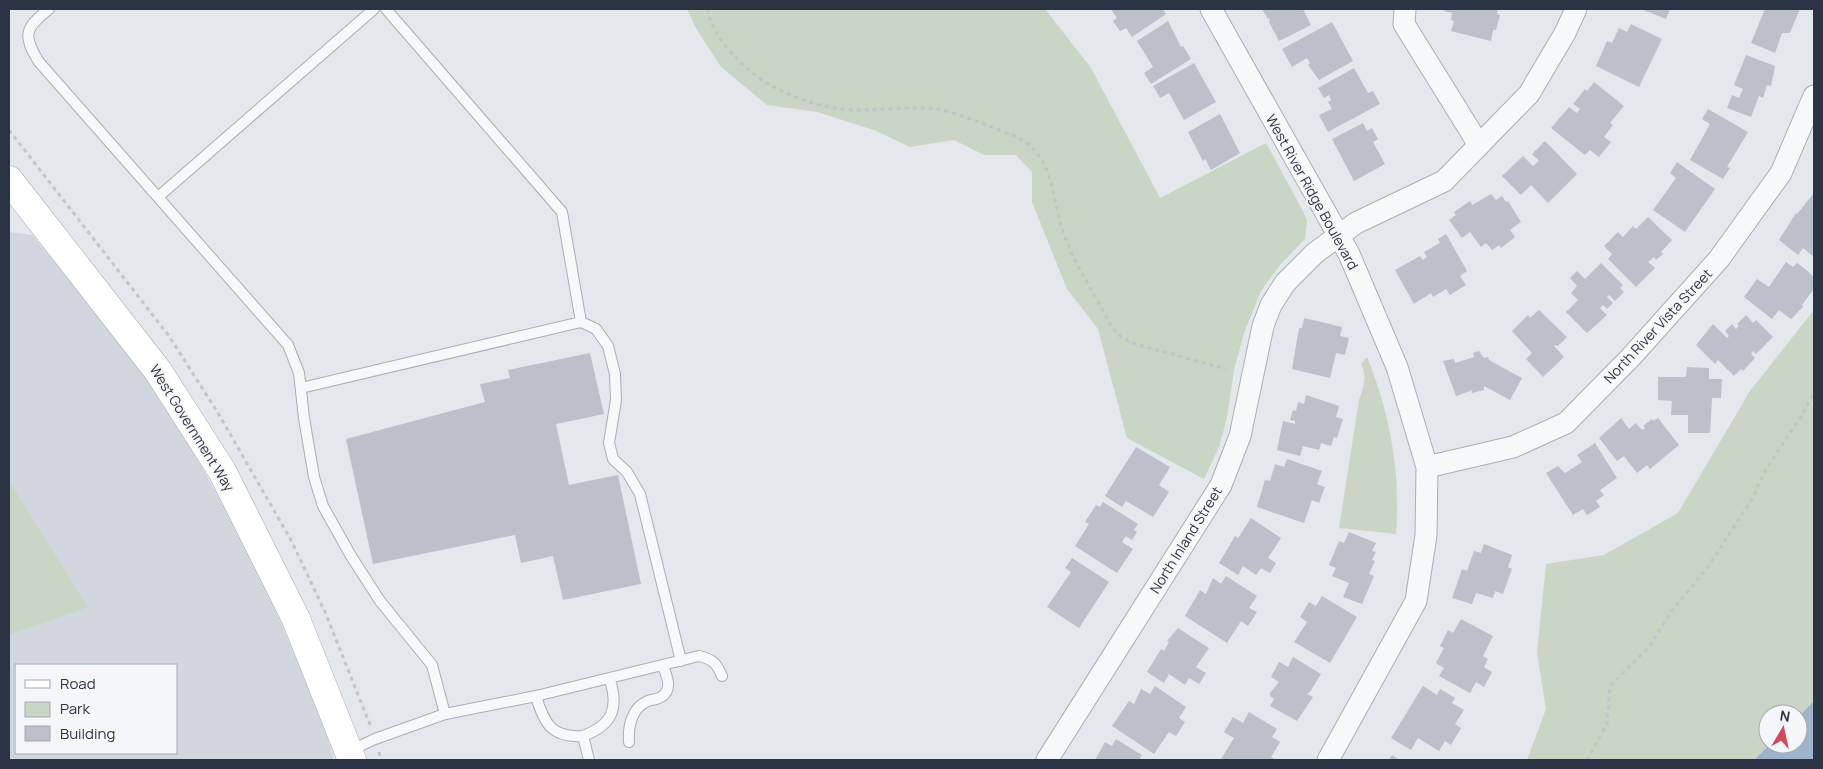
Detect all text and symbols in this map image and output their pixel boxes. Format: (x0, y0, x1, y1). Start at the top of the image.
street label: West River Ridge Boulevard (1262, 111, 1363, 273)
street label: North River Vista Street (1599, 264, 1716, 387)
street label: West Government Way (146, 361, 240, 495)
street label: North Inland Street (1145, 482, 1226, 597)
legend (15, 664, 178, 754)
text: Road (60, 673, 96, 694)
text: Park (60, 698, 90, 719)
north arrow (1758, 704, 1808, 754)
text: N (1779, 705, 1792, 726)
text: Building (60, 723, 115, 744)

